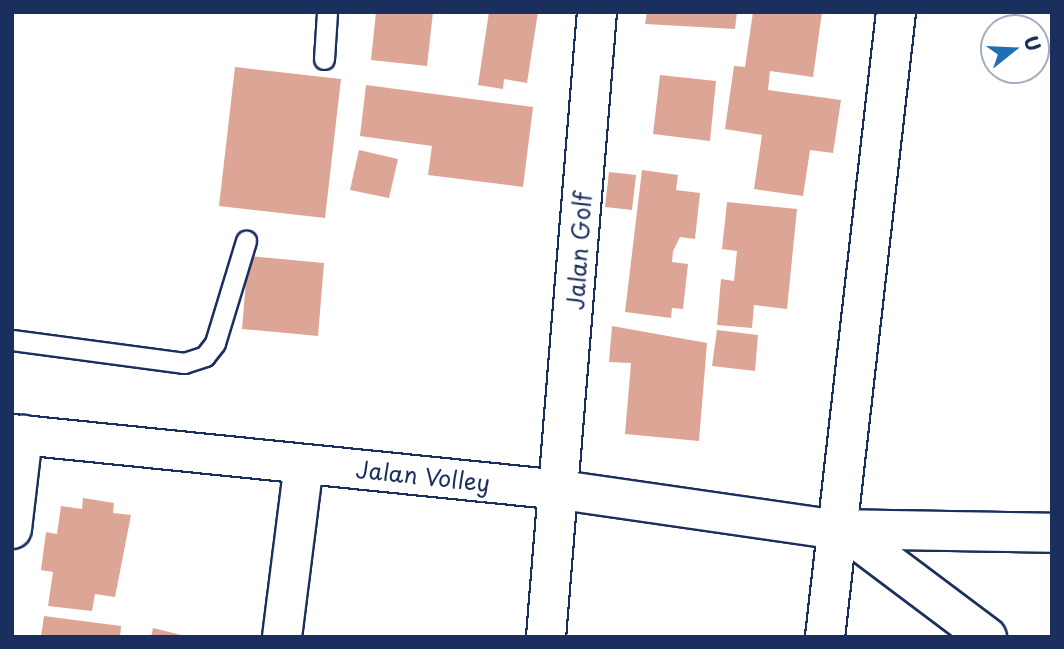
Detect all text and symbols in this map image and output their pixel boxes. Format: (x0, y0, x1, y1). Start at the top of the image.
north arrow (980, 14, 1050, 84)
text: U (1018, 32, 1049, 54)
street label: Jalan Golf (561, 191, 597, 311)
street label: Jalan Volley (354, 455, 492, 497)

